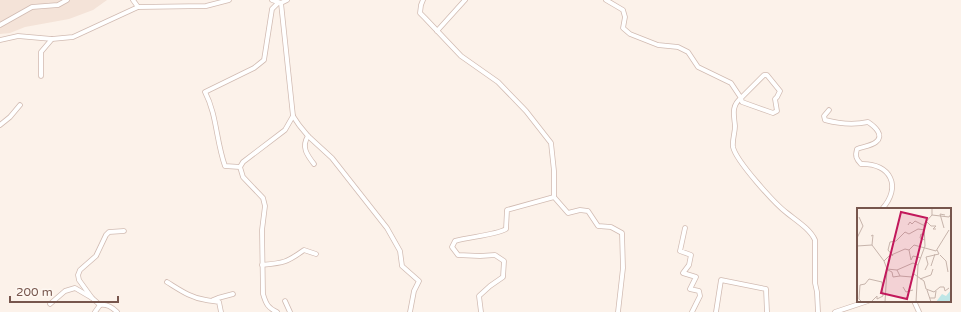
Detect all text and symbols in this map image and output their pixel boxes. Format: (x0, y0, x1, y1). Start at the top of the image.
inset map (857, 208, 951, 302)
scale bar (10, 278, 118, 304)
text: 200 m (16, 285, 53, 299)

